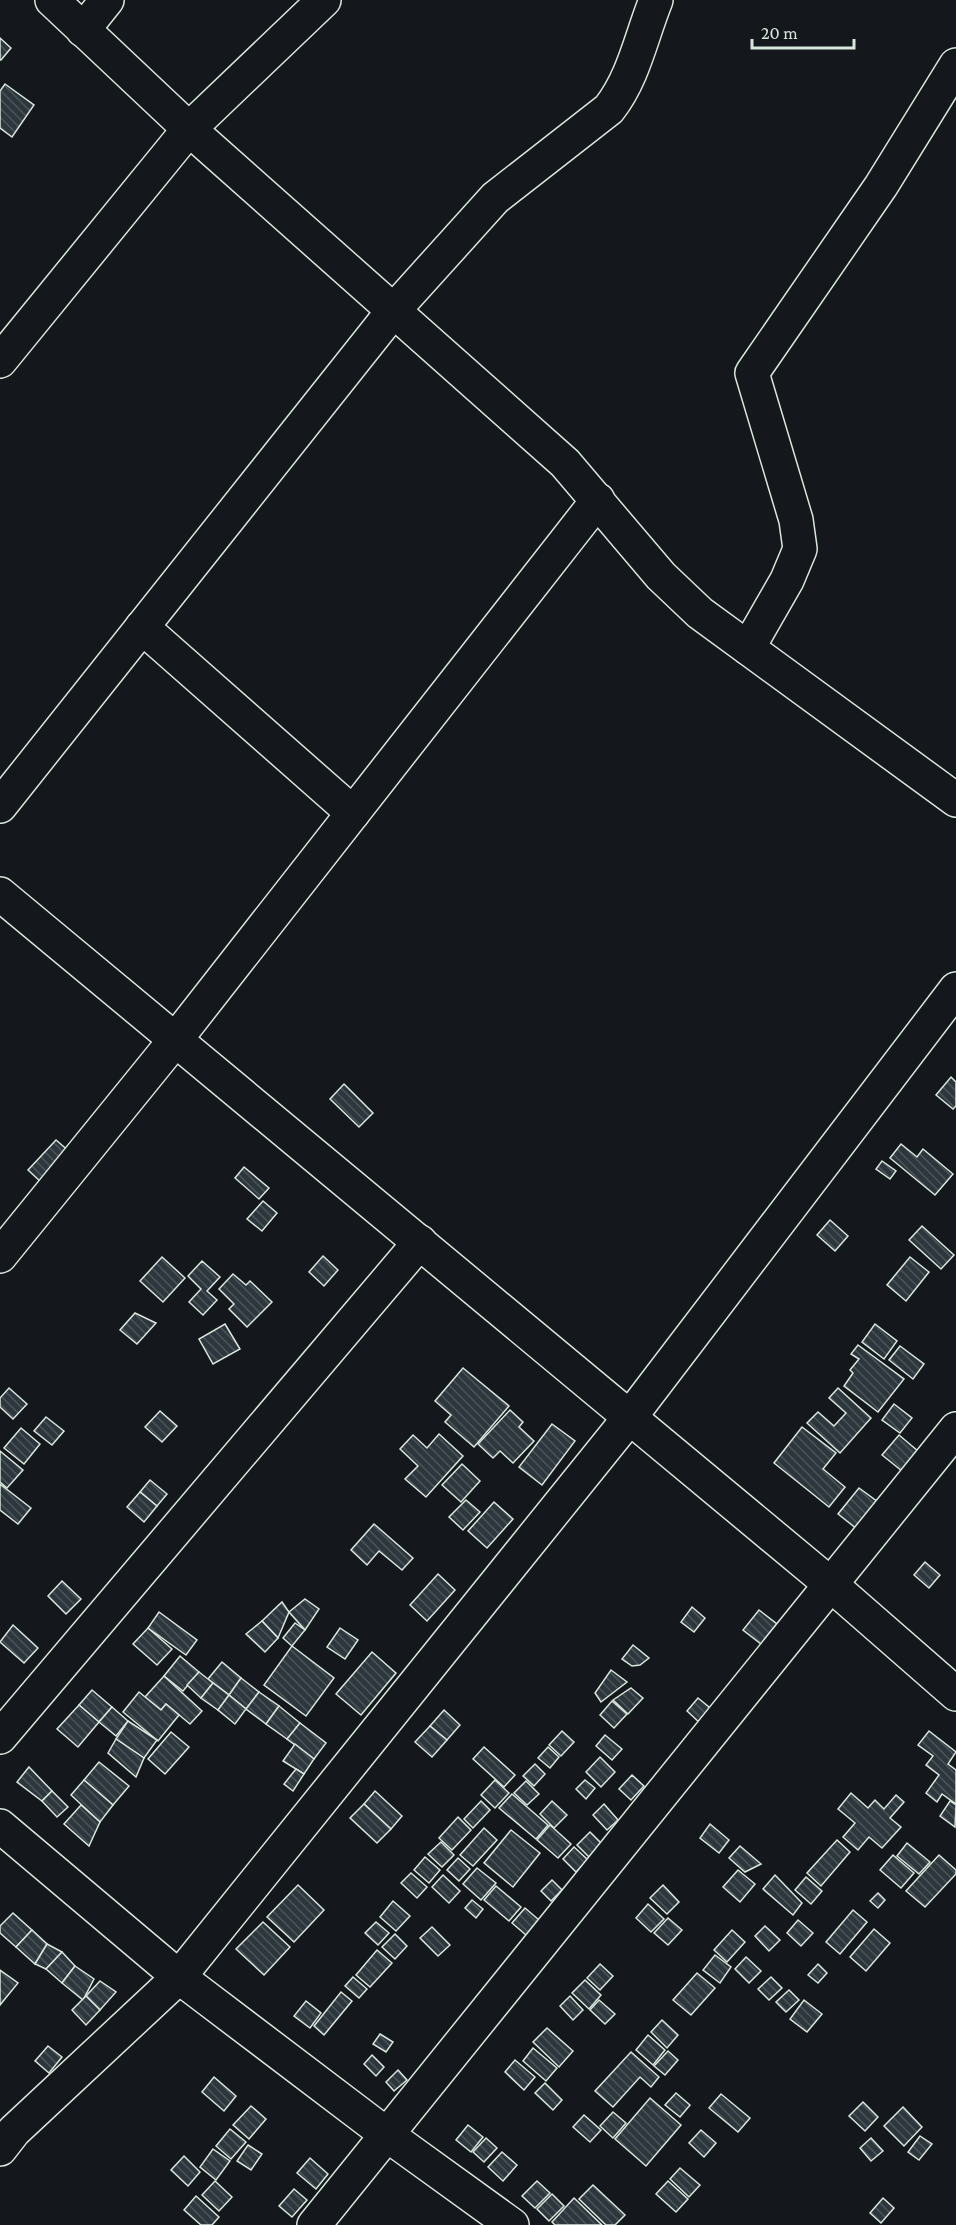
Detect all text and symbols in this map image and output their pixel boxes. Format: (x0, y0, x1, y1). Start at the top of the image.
scale bar (752, 12, 854, 50)
text: 20 m (761, 23, 798, 43)

